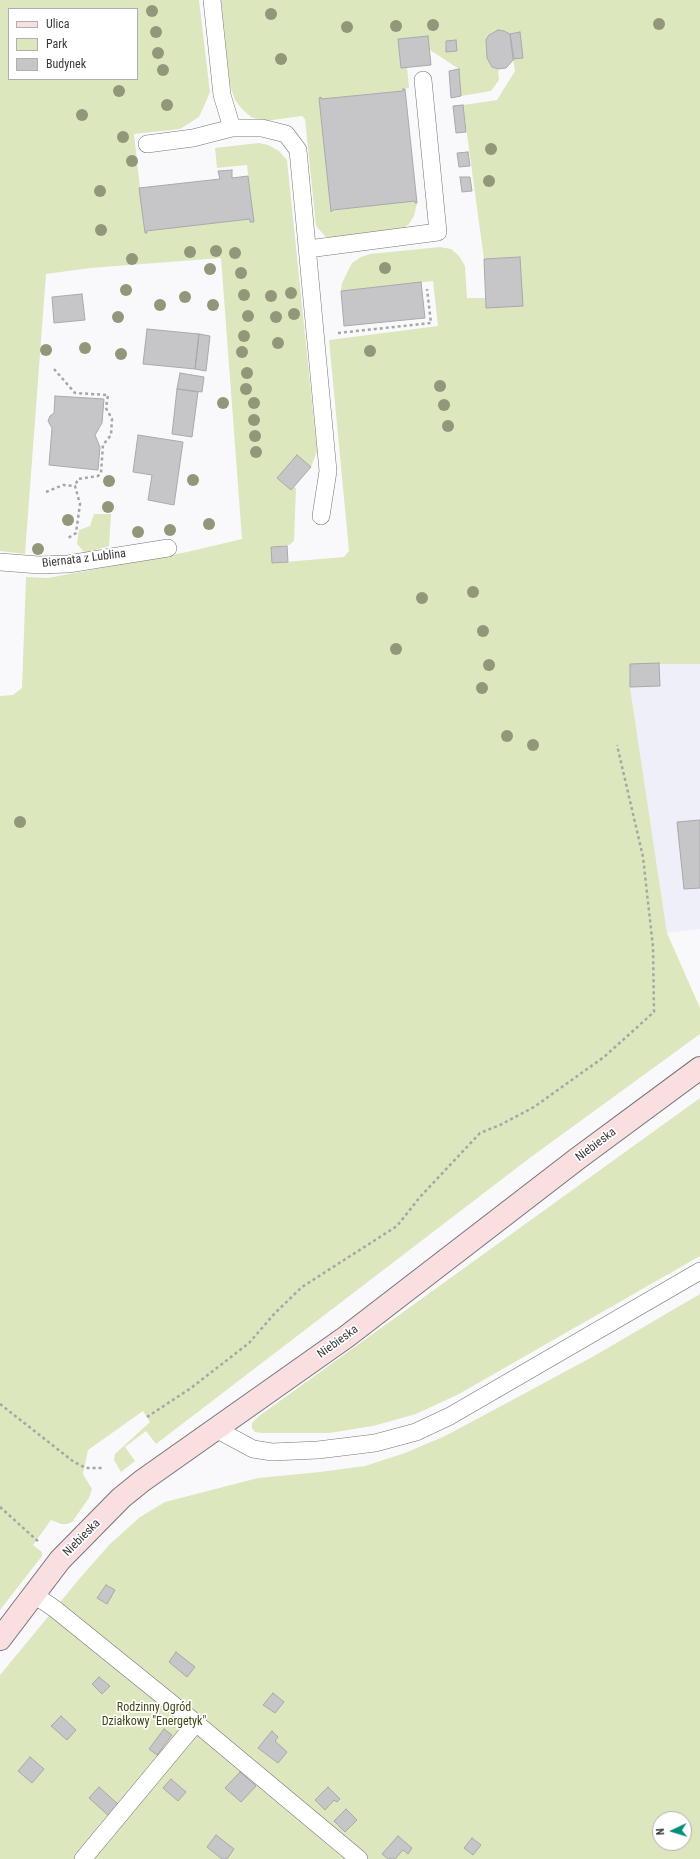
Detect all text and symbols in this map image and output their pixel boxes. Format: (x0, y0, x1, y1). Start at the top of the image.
legend (8, 8, 138, 80)
text: Ulica (46, 17, 70, 31)
text: Park (46, 37, 67, 51)
text: Budynek (46, 57, 86, 71)
street label: Biernata z Lublina (41, 547, 127, 571)
street label: Niebieska (573, 1125, 619, 1165)
street label: Niebieska (315, 1322, 361, 1362)
street label: Niebieska (60, 1516, 104, 1560)
park label: Rodzinny Ogród Działkowy "Energetyk" (102, 1701, 206, 1729)
north arrow (652, 1811, 692, 1851)
text: N (654, 1828, 667, 1836)

